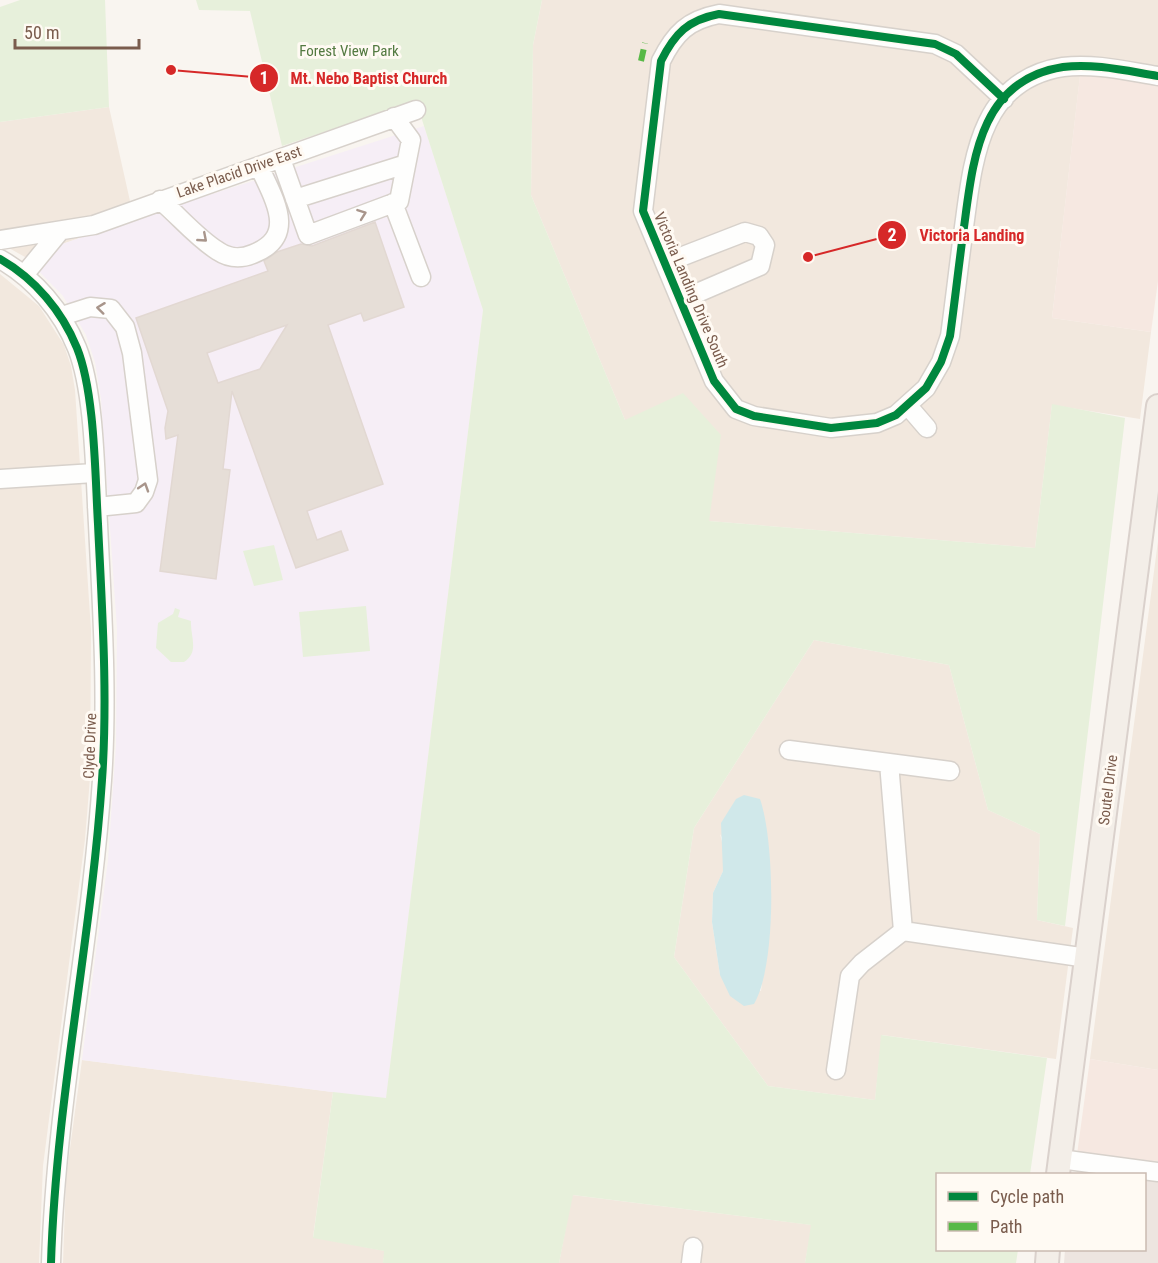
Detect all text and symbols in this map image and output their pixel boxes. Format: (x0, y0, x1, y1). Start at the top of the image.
scale bar (15, 12, 140, 50)
text: 50 m (24, 22, 59, 43)
park label: Forest View Park (299, 42, 399, 60)
callout: Mt. Nebo Baptist Church (249, 61, 460, 95)
text: 1 (259, 67, 269, 88)
text: Mt. Nebo Baptist Church (291, 69, 448, 88)
street label: Lake Placid Drive East (174, 142, 304, 202)
one-way arrow (357, 209, 367, 222)
street label: Victoria Landing Drive South (650, 209, 732, 371)
callout: Victoria Landing (877, 218, 1036, 252)
text: 2 (887, 224, 897, 245)
text: Victoria Landing (920, 226, 1024, 245)
one-way arrow (197, 231, 207, 242)
one-way arrow (96, 302, 106, 315)
one-way arrow (137, 482, 150, 492)
street label: Clyde Drive (80, 713, 100, 779)
street label: Soutel Drive (1095, 754, 1121, 826)
legend (936, 1173, 1146, 1251)
text: Cycle path (990, 1186, 1064, 1207)
text: Path (990, 1216, 1023, 1237)

